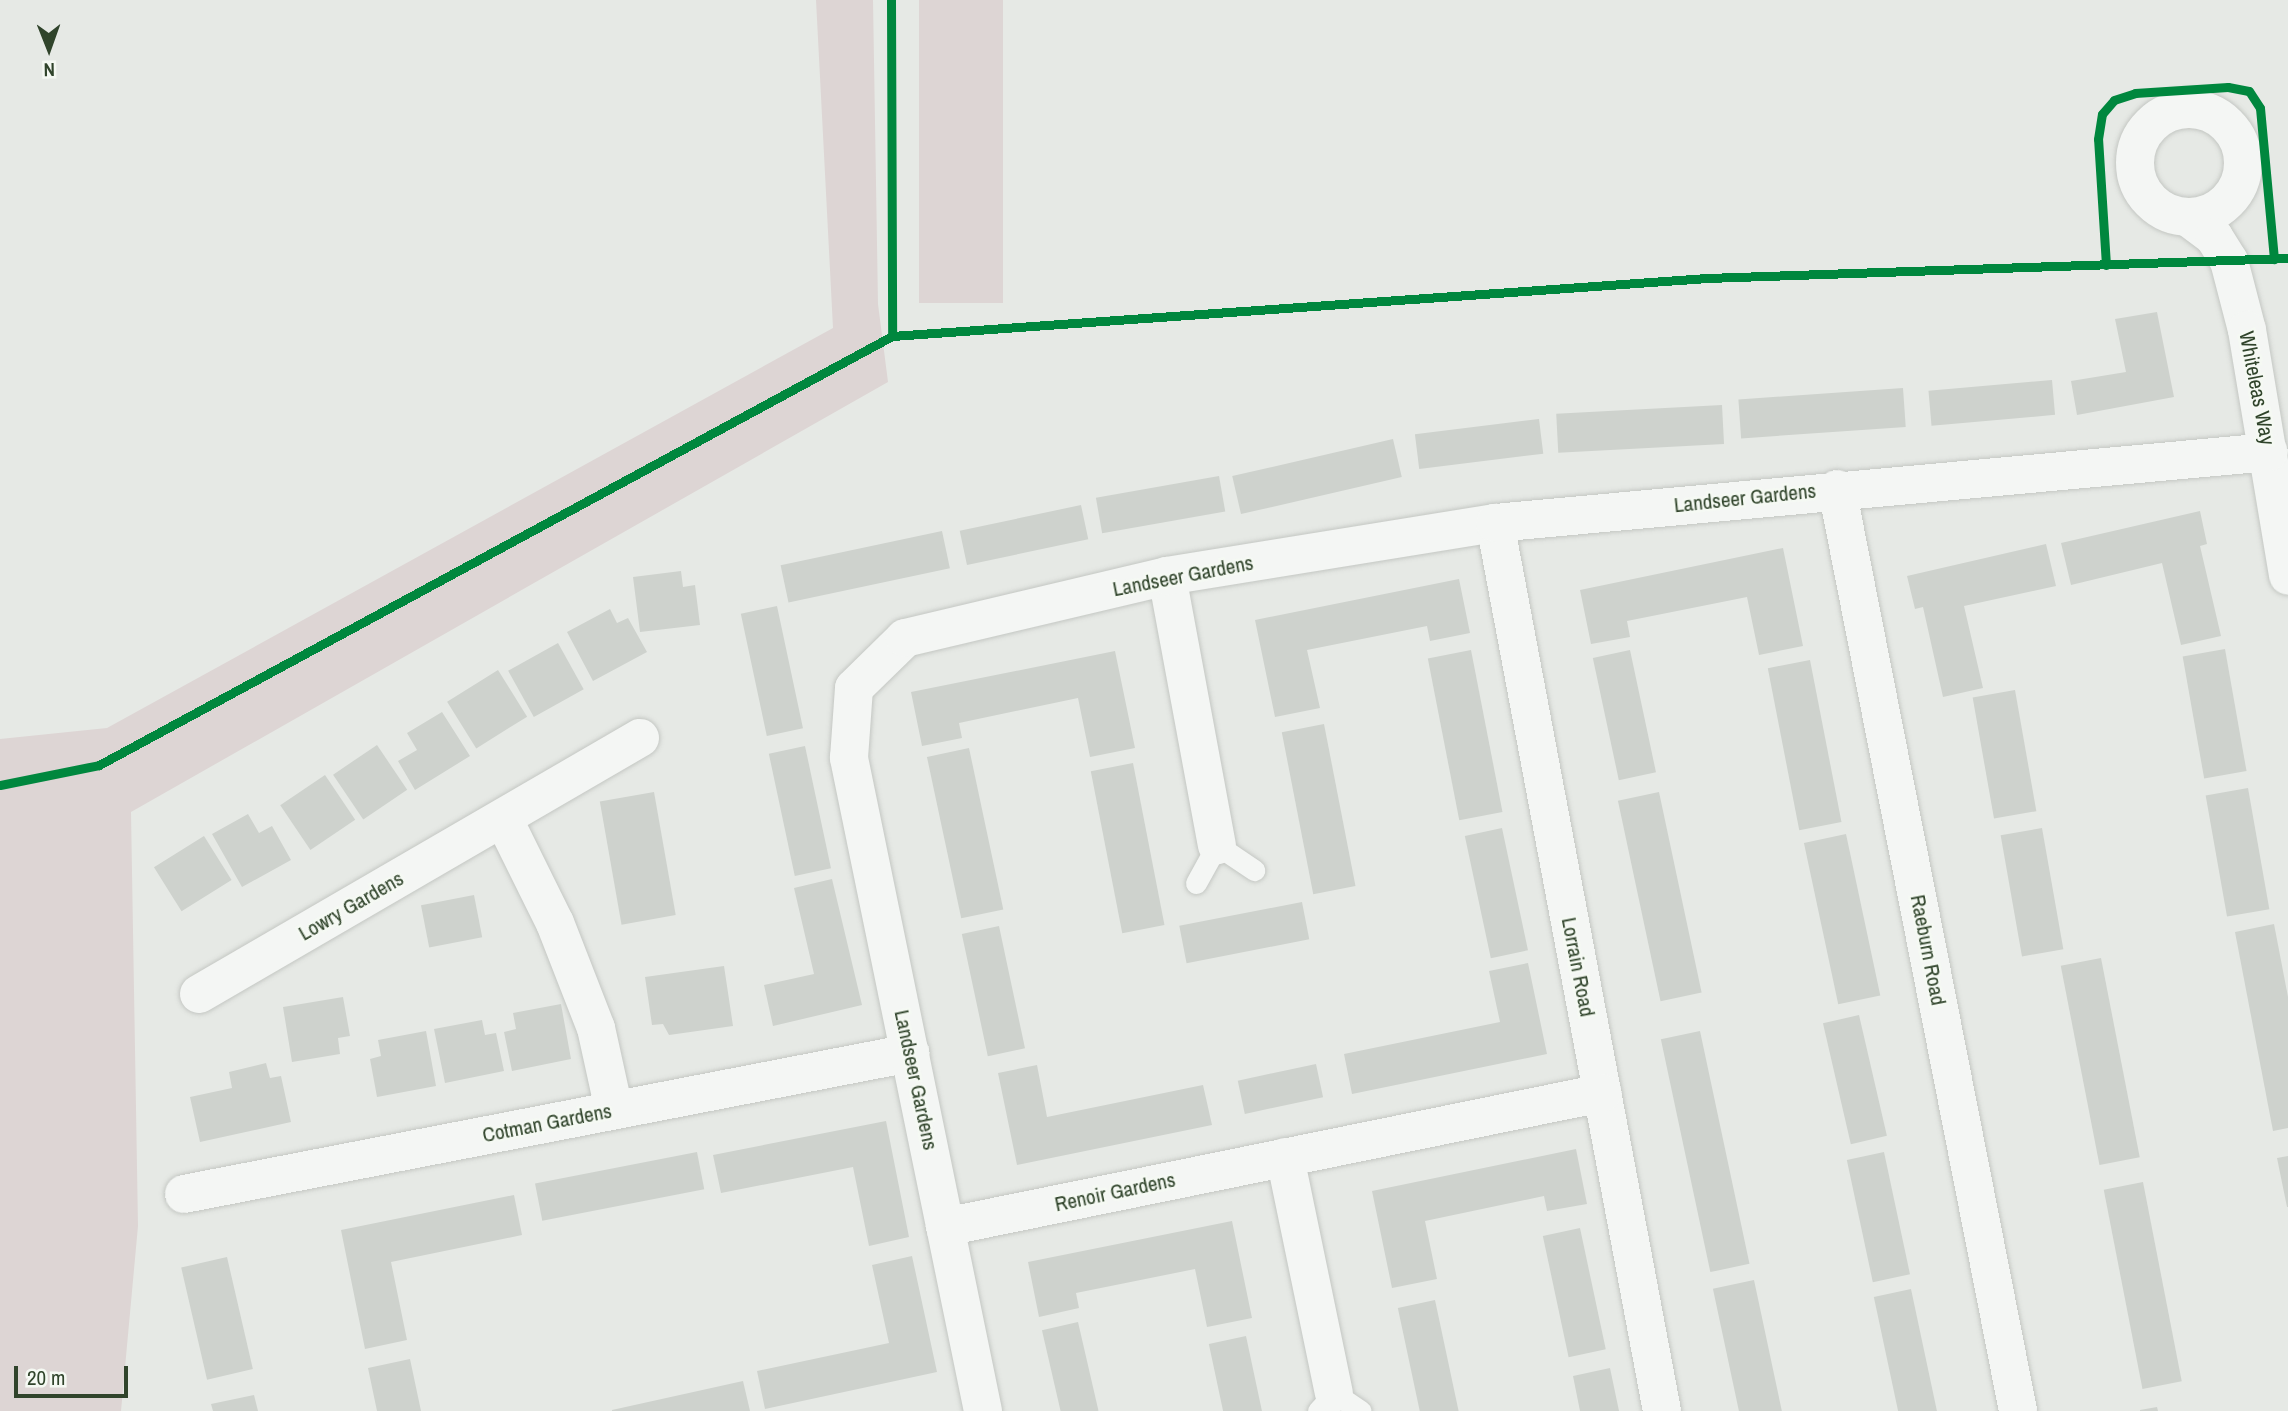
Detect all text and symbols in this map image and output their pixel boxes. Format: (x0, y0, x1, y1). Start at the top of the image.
north arrow (14, 14, 84, 84)
text: N (44, 57, 55, 83)
street label: Whiteleas Way (2234, 329, 2280, 447)
street label: Landseer Gardens (1673, 478, 1817, 518)
street label: Landseer Gardens (1111, 550, 1255, 602)
street label: Lowry Gardens (294, 866, 408, 946)
street label: Raeburn Road (1905, 893, 1951, 1007)
street label: Lorrain Road (1556, 915, 1600, 1019)
street label: Landseer Gardens (889, 1008, 943, 1152)
street label: Cotman Gardens (480, 1098, 614, 1148)
street label: Renoir Gardens (1052, 1167, 1178, 1217)
scale bar (18, 1352, 131, 1396)
text: 20 m (27, 1363, 65, 1392)

